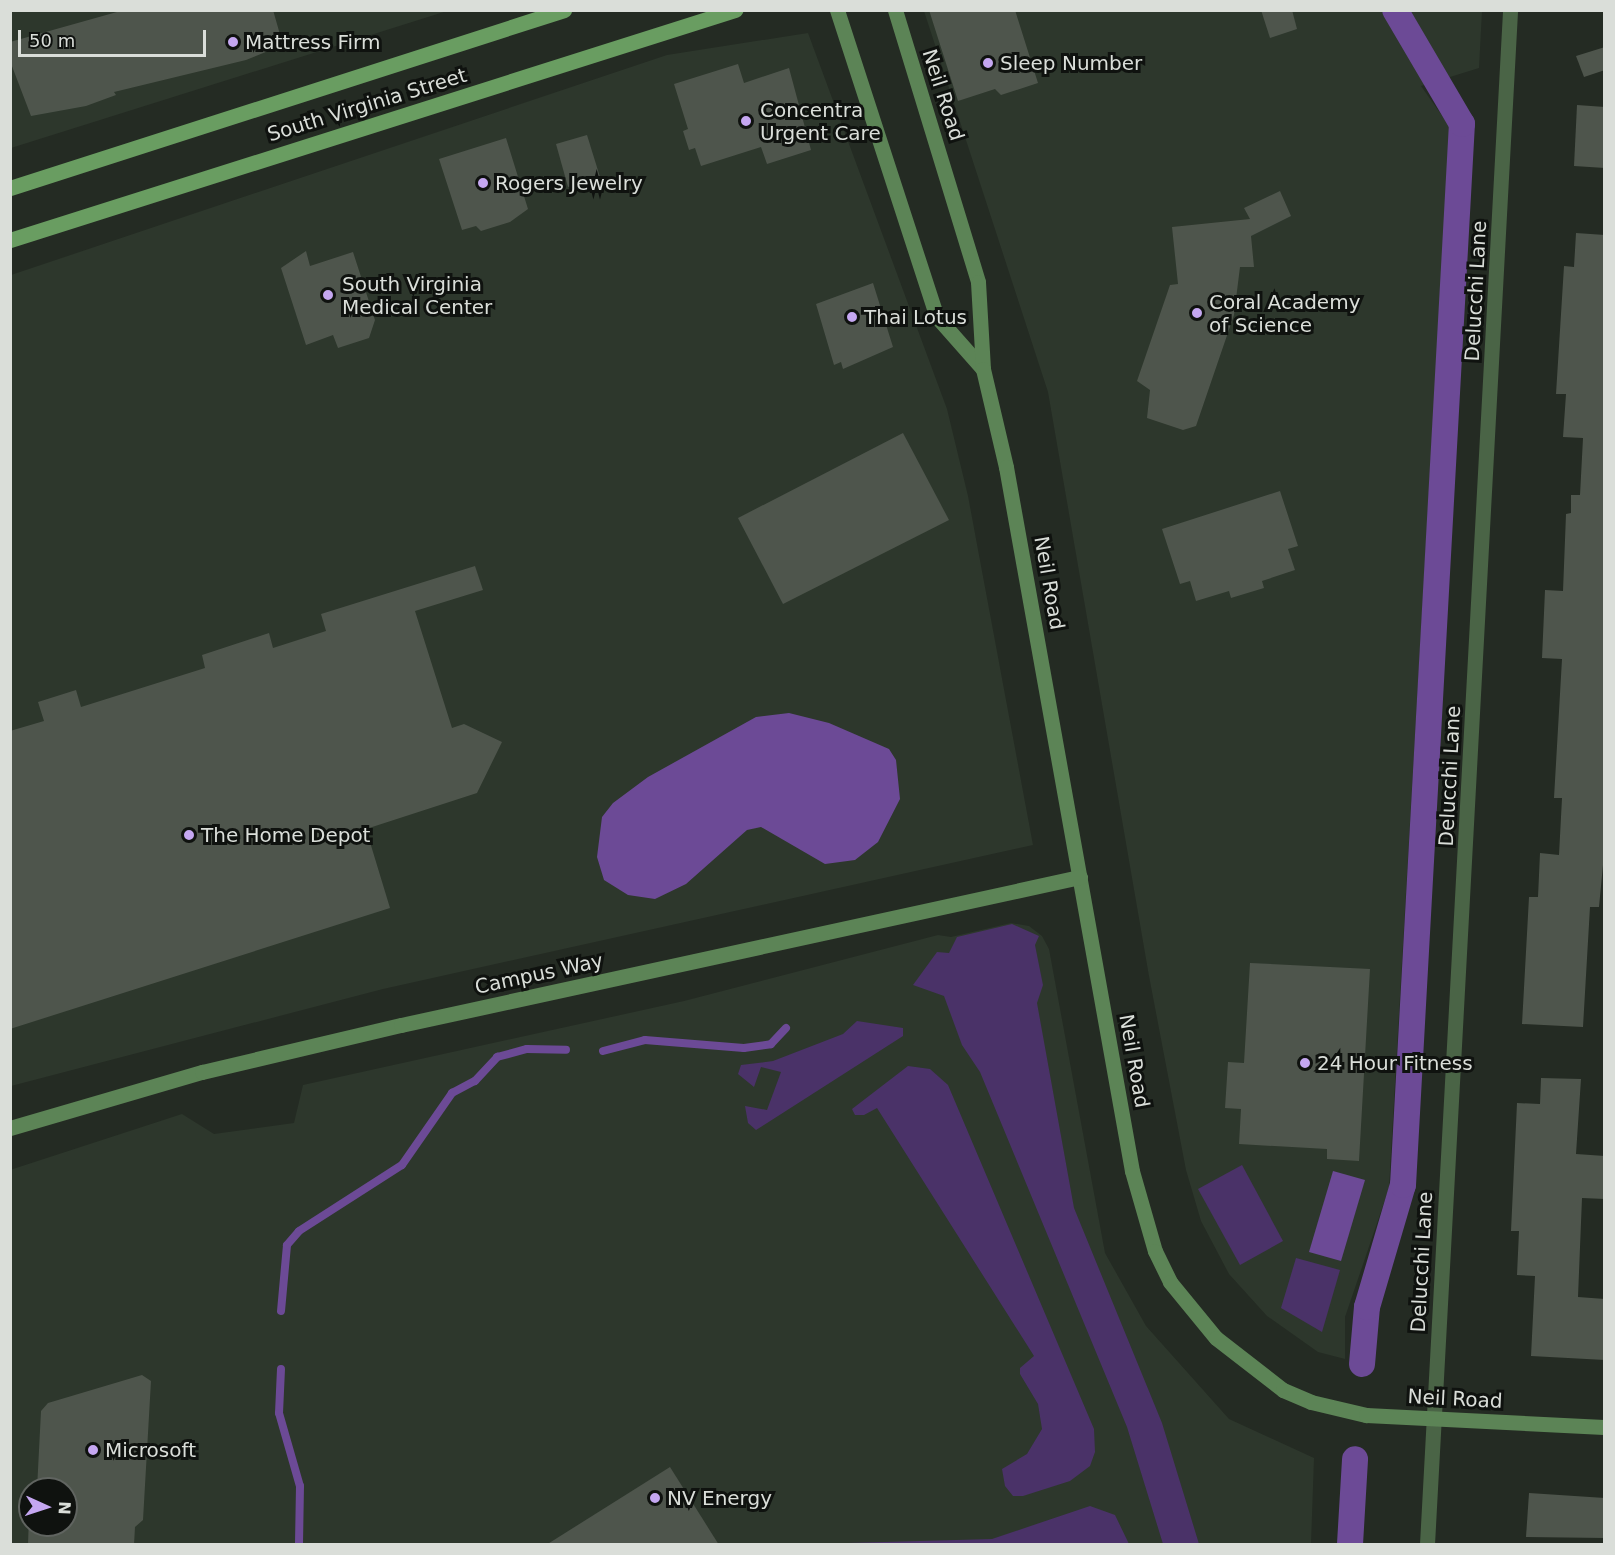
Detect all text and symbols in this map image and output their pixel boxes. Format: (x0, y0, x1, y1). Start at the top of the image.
scale bar (21, 18, 208, 56)
text: 50 m (29, 30, 75, 51)
place label: Mattress Firm (245, 30, 380, 54)
marker: Mattress Firm (226, 35, 240, 49)
street label: Neil Road (917, 46, 969, 144)
place label: Sleep Number (1000, 51, 1142, 75)
marker: Sleep Number (981, 56, 995, 70)
street label: South Virginia Street (265, 63, 469, 147)
place label: Concentra Urgent Care (760, 98, 881, 145)
marker: Concentra Urgent Care (737, 112, 755, 130)
place label: Rogers Jewelry (495, 171, 643, 195)
marker: Rogers Jewelry (476, 176, 490, 190)
street label: Delucchi Lane (1460, 220, 1492, 362)
place label: South Virginia Medical Center (342, 272, 492, 319)
marker: South Virginia Medical Center (319, 286, 337, 304)
place label: Coral Academy of Science (1209, 290, 1360, 337)
place label: Thai Lotus (864, 305, 967, 329)
marker: Coral Academy of Science (1190, 306, 1204, 320)
marker: Thai Lotus (845, 310, 859, 324)
street label: Neil Road (1029, 534, 1069, 632)
street label: Delucchi Lane (1434, 705, 1466, 847)
place label: The Home Depot (201, 823, 370, 847)
marker: The Home Depot (182, 828, 196, 842)
street label: Campus Way (473, 949, 605, 999)
street label: Neil Road (1114, 1012, 1154, 1110)
place label: 24 Hour Fitness (1317, 1051, 1473, 1075)
marker: 24 Hour Fitness (1298, 1056, 1312, 1070)
street label: Delucchi Lane (1406, 1191, 1438, 1333)
street label: Neil Road (1407, 1385, 1503, 1413)
place label: Microsoft (105, 1438, 196, 1462)
marker: Microsoft (86, 1443, 100, 1457)
north arrow (18, 1477, 78, 1537)
place label: NV Energy (667, 1486, 772, 1510)
marker: NV Energy (648, 1491, 662, 1505)
text: N (55, 1501, 74, 1515)

